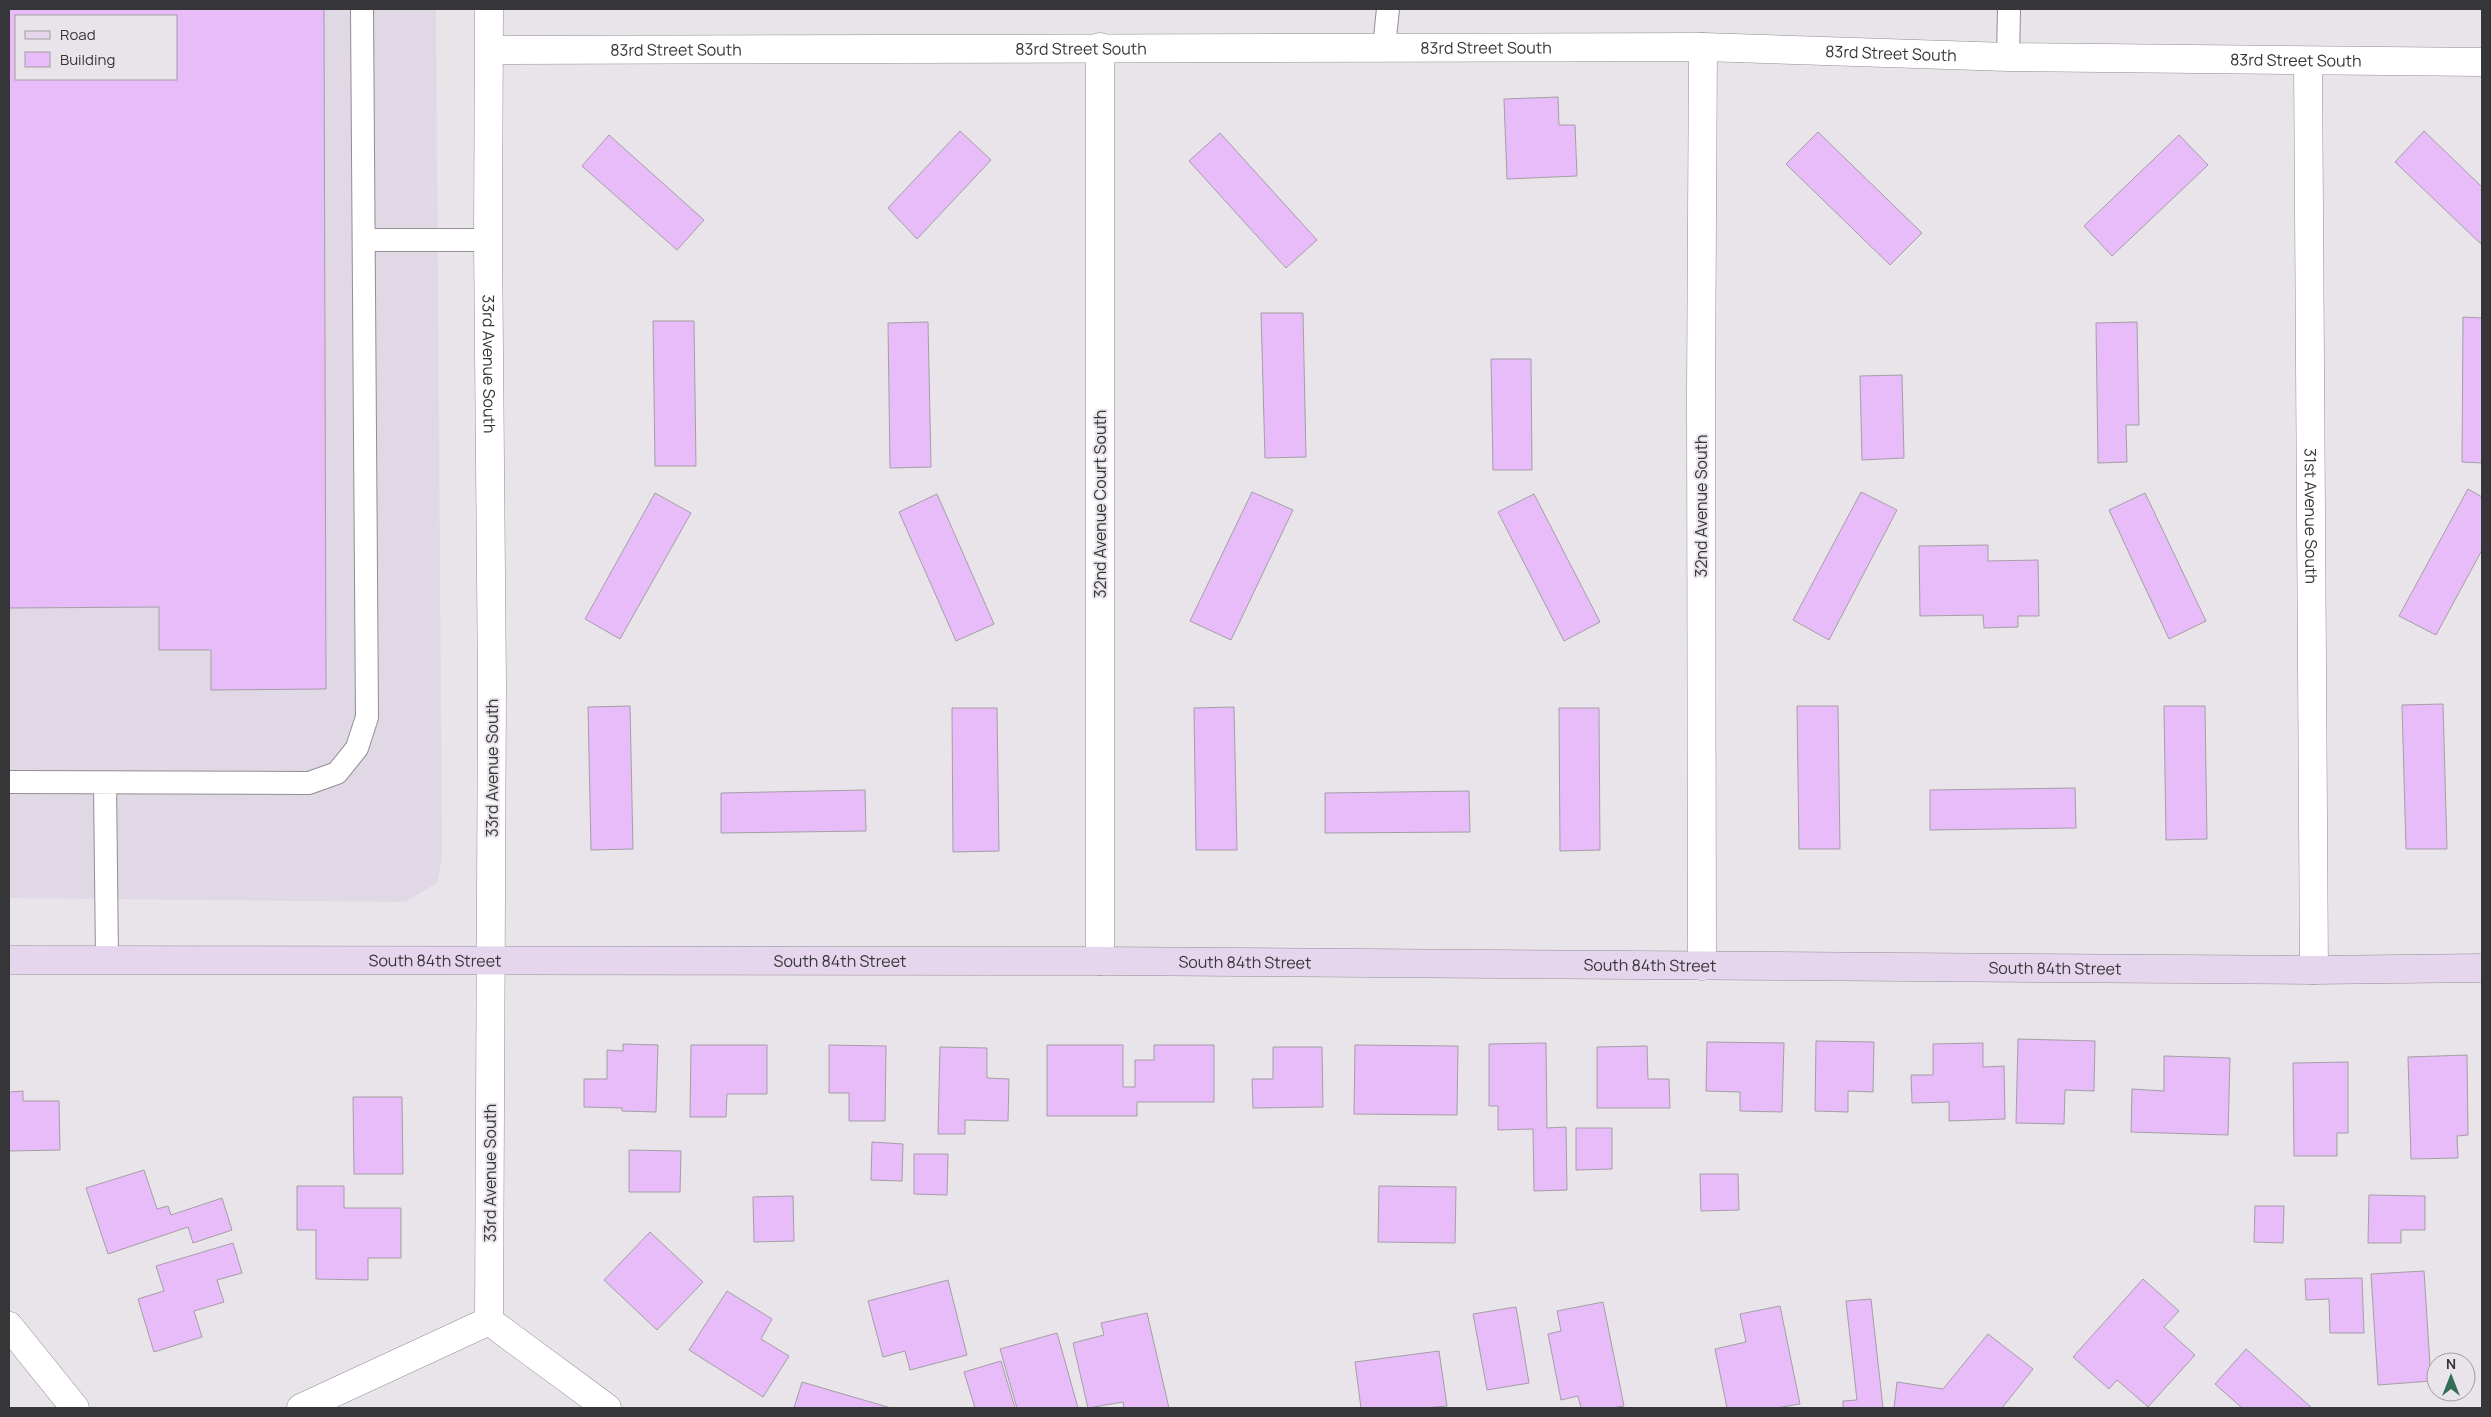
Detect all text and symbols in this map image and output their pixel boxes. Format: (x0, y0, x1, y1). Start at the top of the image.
legend (15, 15, 178, 80)
text: Road (60, 24, 96, 45)
street label: 83rd Street South (1420, 36, 1552, 59)
street label: 83rd Street South (1015, 37, 1147, 60)
street label: 83rd Street South (610, 38, 742, 61)
street label: 83rd Street South (1825, 40, 1957, 66)
street label: 83rd Street South (2230, 48, 2362, 72)
text: Building (60, 49, 115, 70)
street label: 33rd Avenue South (477, 294, 501, 434)
street label: 32nd Avenue Court South (1089, 410, 1111, 598)
street label: 32nd Avenue South (1690, 435, 1712, 577)
street label: 31st Avenue South (2300, 448, 2322, 584)
street label: 33rd Avenue South (481, 699, 503, 837)
street label: South 84th Street (369, 949, 501, 971)
street label: South 84th Street (774, 950, 906, 972)
street label: South 84th Street (1178, 951, 1312, 974)
street label: South 84th Street (1583, 954, 1717, 977)
street label: South 84th Street (1988, 957, 2122, 980)
street label: 33rd Avenue South (479, 1104, 501, 1242)
north arrow (2426, 1352, 2476, 1402)
text: N (2446, 1354, 2456, 1373)

